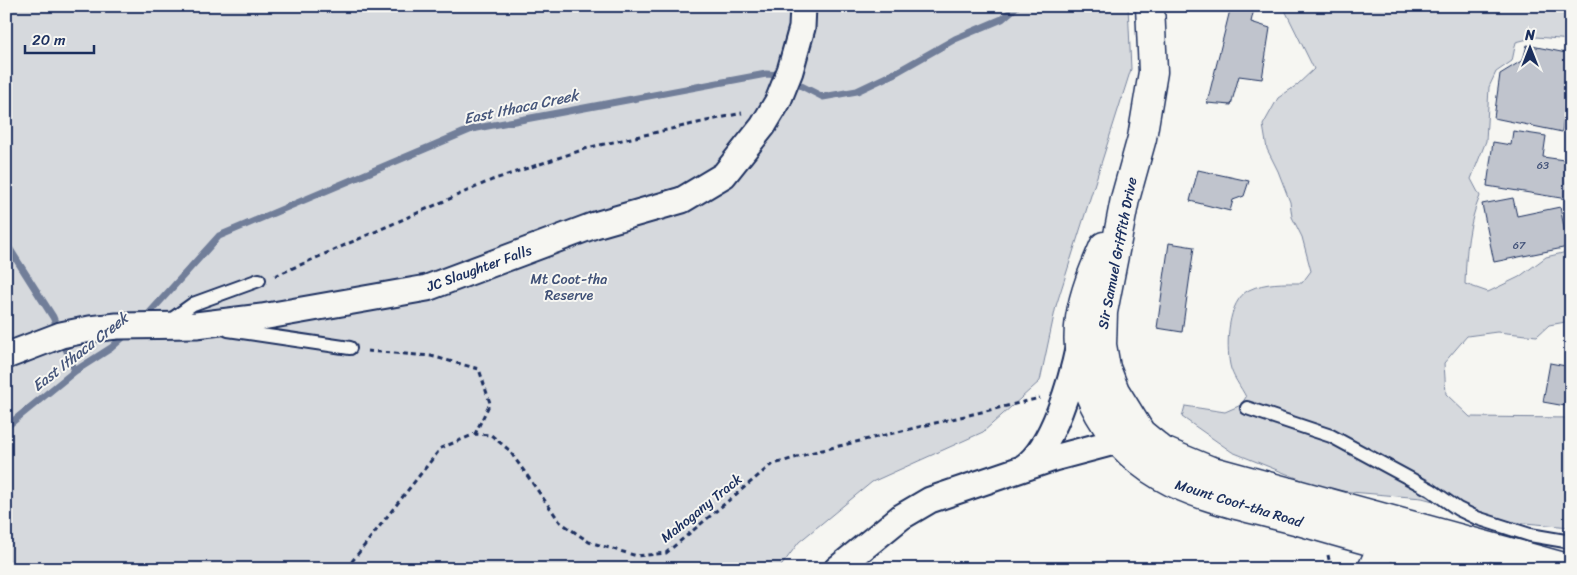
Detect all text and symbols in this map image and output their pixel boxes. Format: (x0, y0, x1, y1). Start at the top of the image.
scale bar (25, 22, 94, 54)
north arrow (1504, 22, 1554, 72)
text: N (1524, 23, 1535, 48)
text: 20 m (32, 27, 66, 53)
water label: East Ithaca Creek (461, 82, 583, 132)
house number: 63 (1537, 156, 1549, 175)
street label: Sir Samuel Griffith Drive (1090, 175, 1144, 331)
house number: 67 (1513, 236, 1526, 255)
street label: JC Slaughter Falls (422, 238, 536, 299)
park label: Mt Coot-tha Reserve (531, 267, 607, 308)
water label: East Ithaca Creek (26, 305, 136, 398)
street label: Mahogany Track (655, 467, 748, 549)
street label: Mount Coot-tha Road (1172, 472, 1307, 535)

